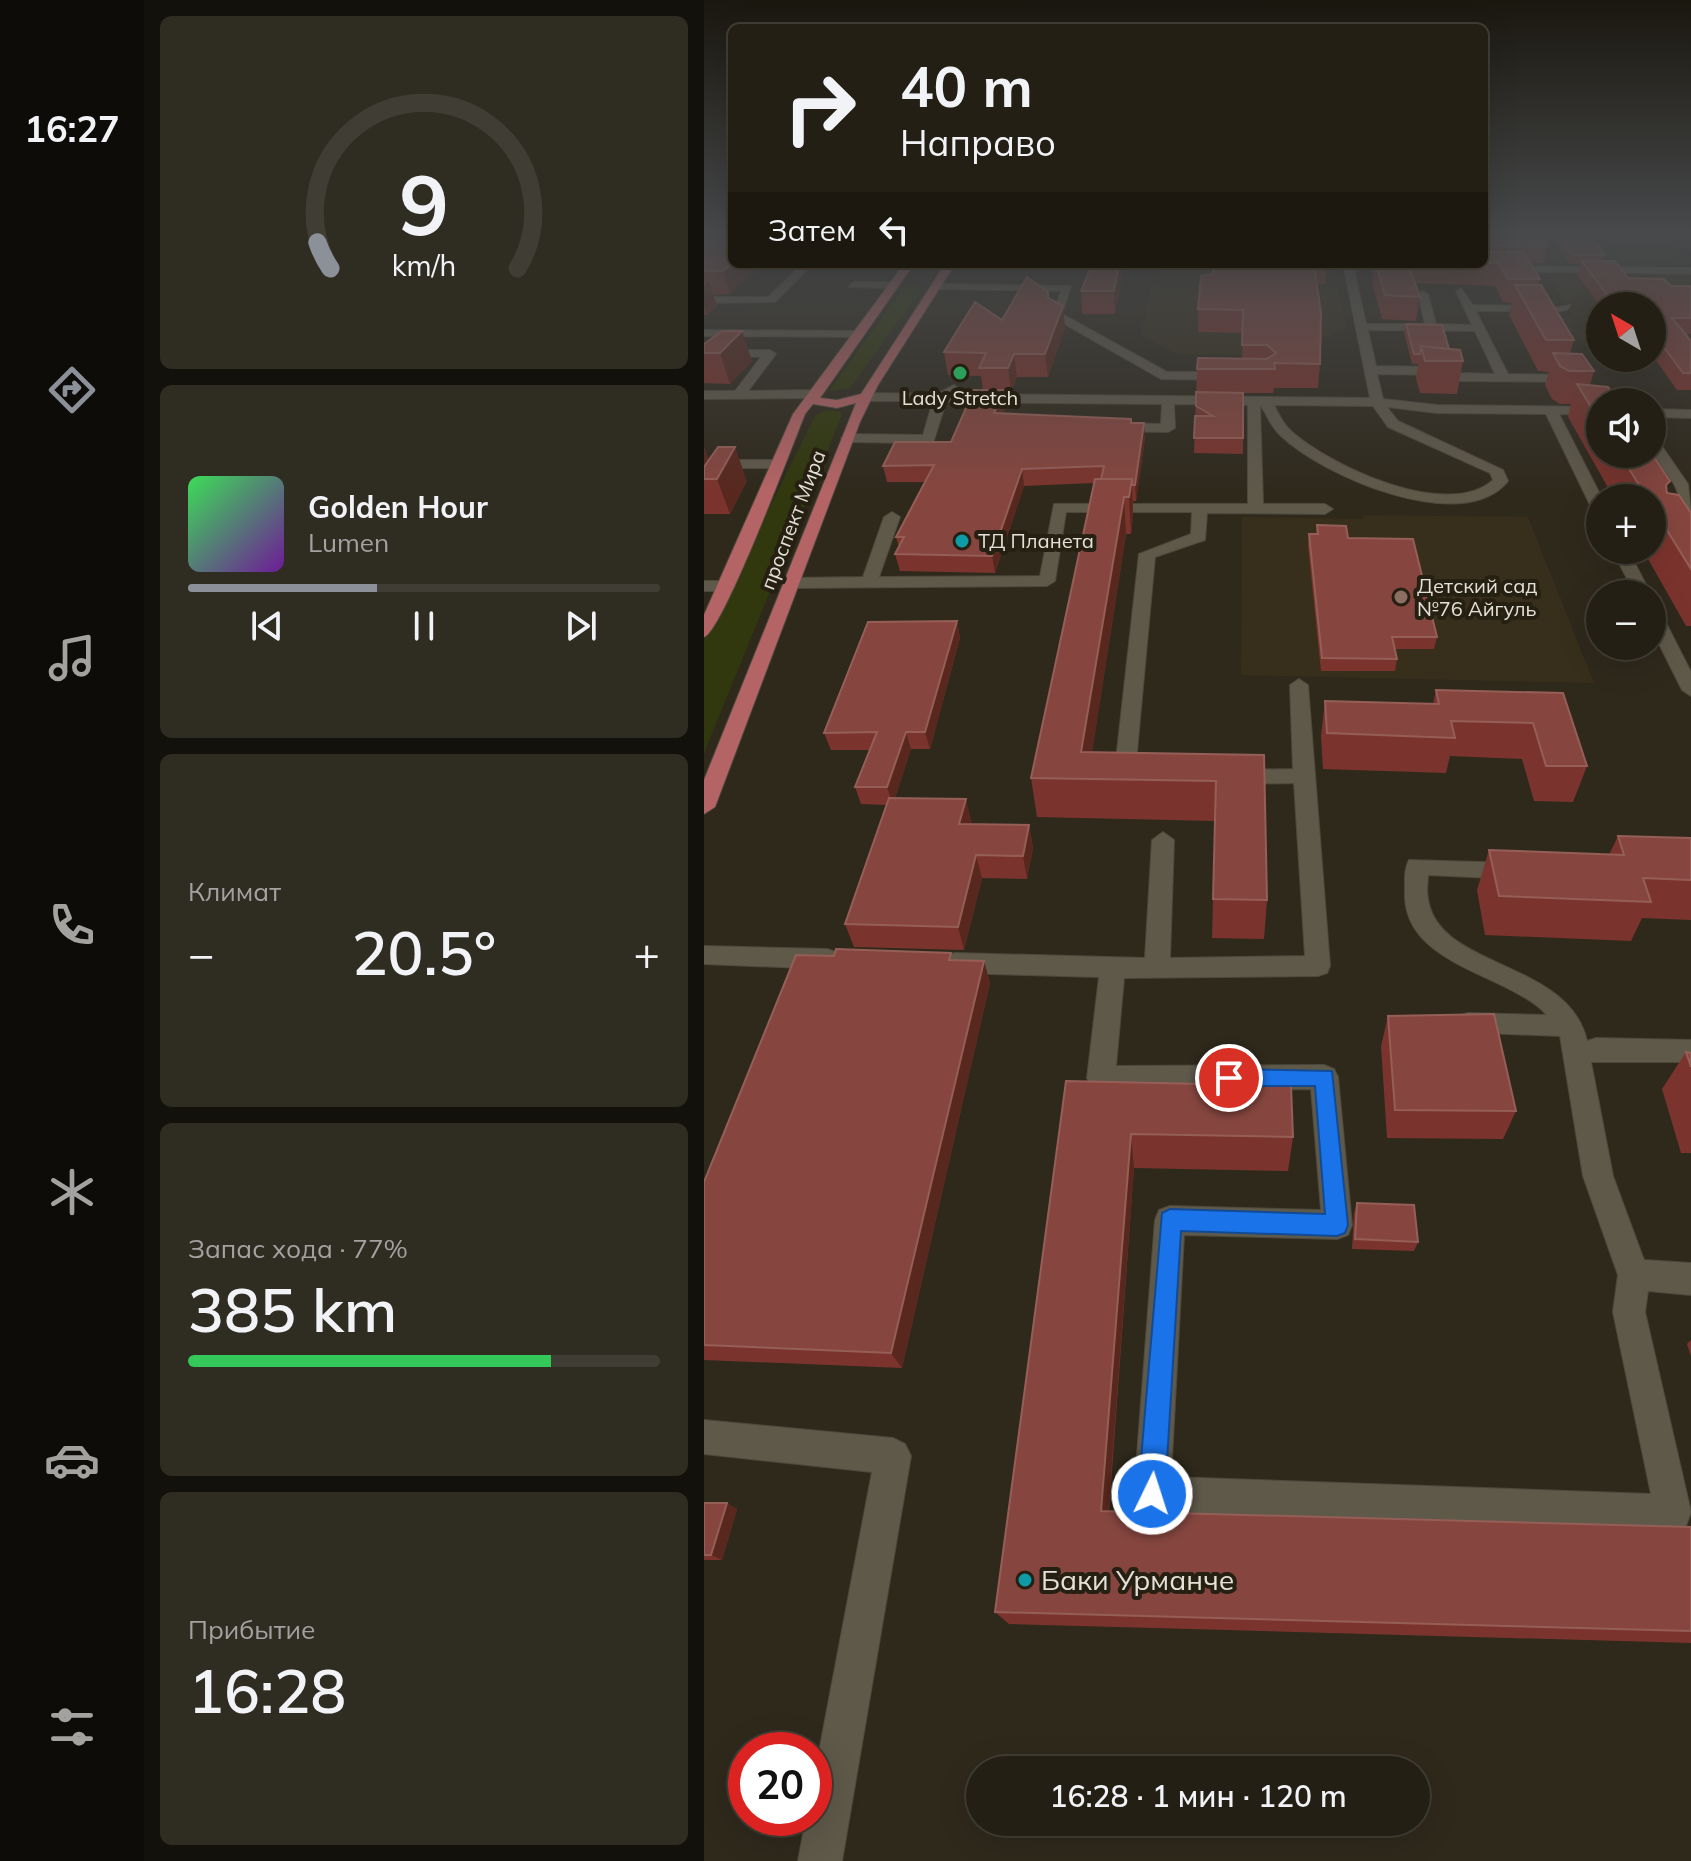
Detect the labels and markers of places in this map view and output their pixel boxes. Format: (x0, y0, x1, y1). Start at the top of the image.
marker: Lady Stretch (951, 364, 969, 382)
place label: Lady Stretch (902, 385, 1018, 410)
place label: ТД Планета (978, 528, 1094, 553)
marker: ТД Планета (953, 532, 971, 550)
place label: Детский сад №76 Айгуль (1417, 573, 1538, 621)
marker: Детский сад №76 Айгуль (1392, 588, 1410, 606)
pin (1195, 1044, 1263, 1112)
place label: Баки Урманче (1041, 1562, 1234, 1597)
marker: Баки Урманче (1016, 1571, 1034, 1589)

